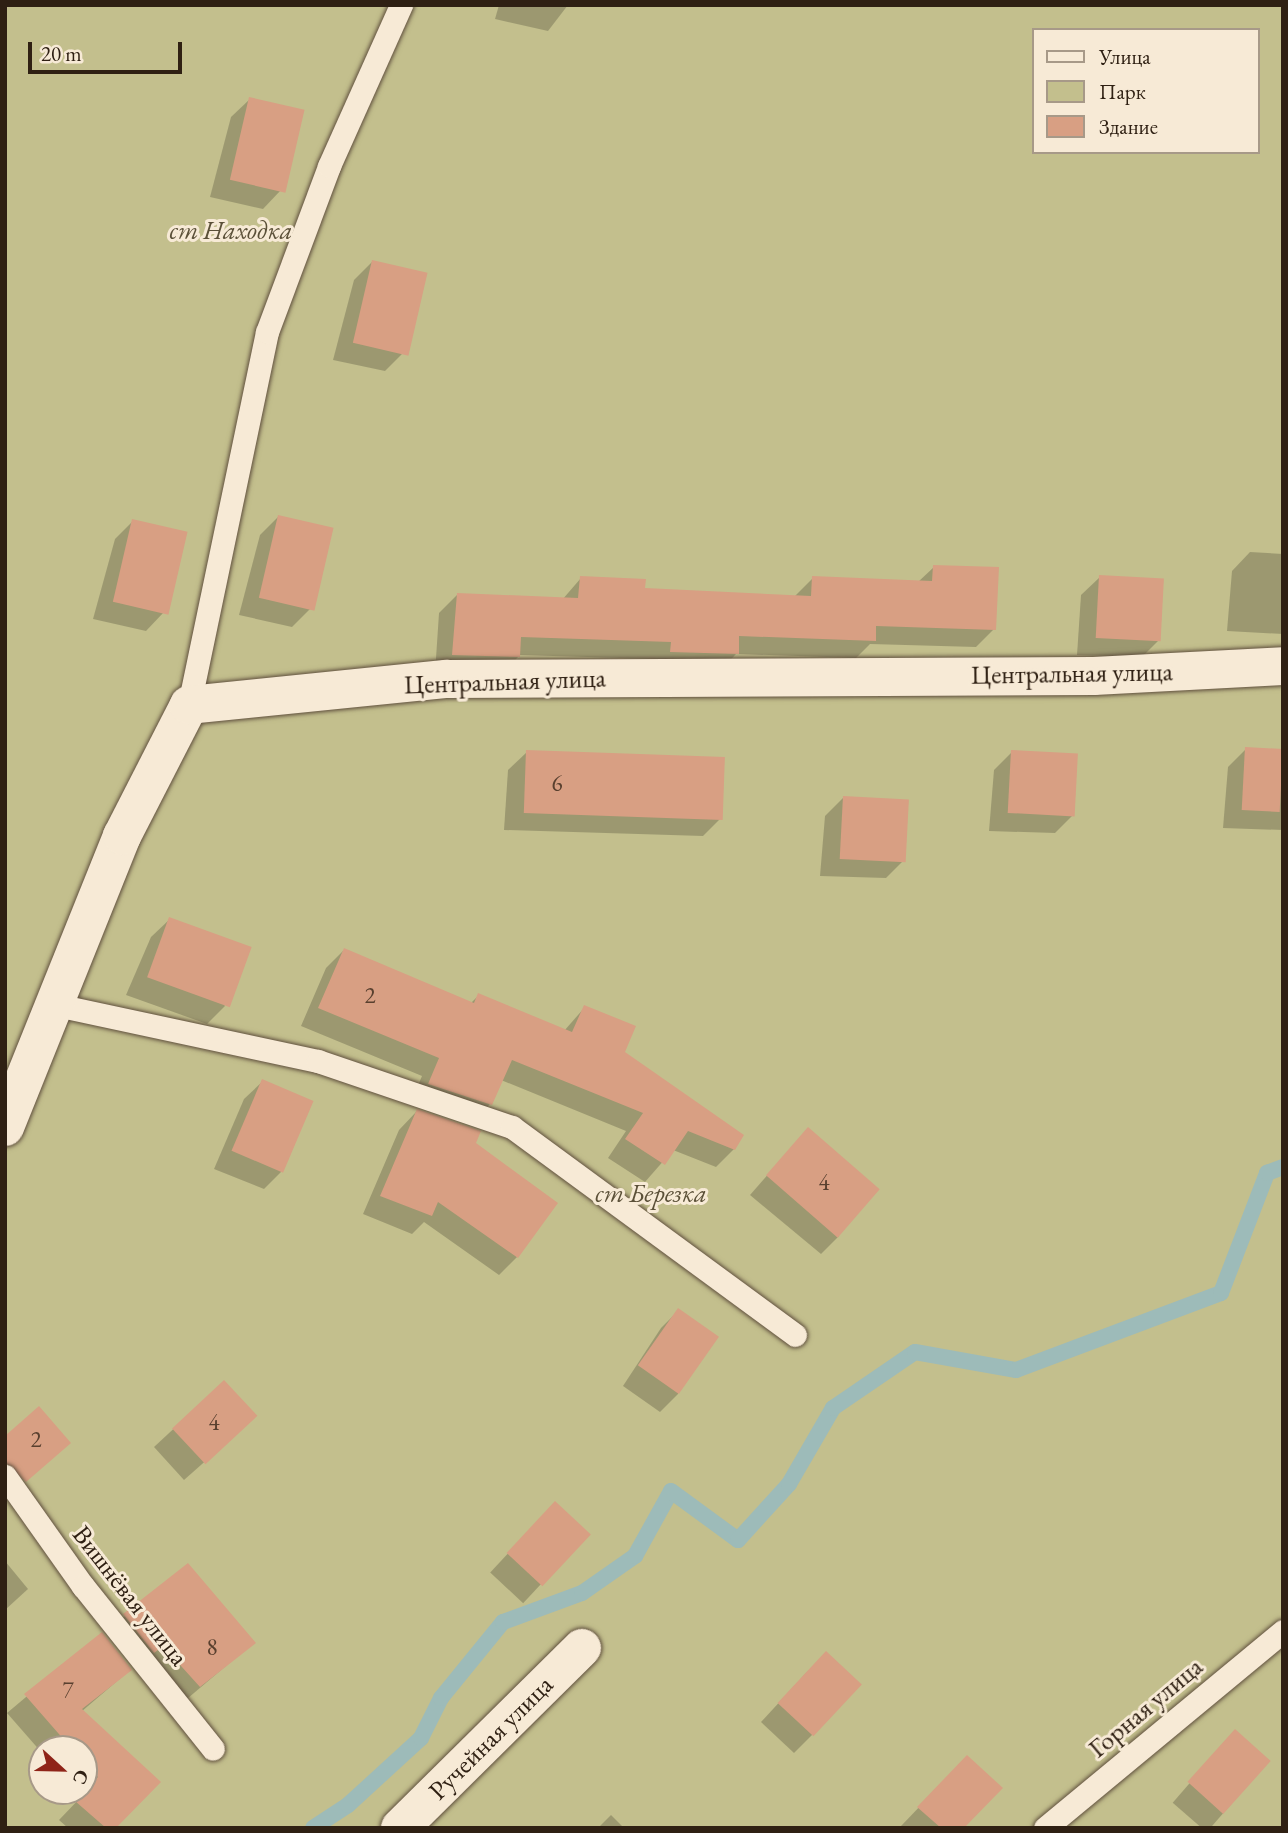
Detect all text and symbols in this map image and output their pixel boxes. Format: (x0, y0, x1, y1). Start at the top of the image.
scale bar (32, 28, 186, 72)
legend (1032, 28, 1260, 154)
text: 20 m (41, 40, 82, 67)
text: Улица (1099, 43, 1151, 70)
text: Парк (1099, 78, 1146, 105)
text: Здание (1099, 113, 1158, 140)
park label: ст Находка (170, 215, 292, 247)
street label: Центральная улица (971, 657, 1173, 691)
street label: Центральная улица (404, 663, 606, 701)
house number: 6 (551, 769, 563, 797)
house number: 2 (364, 981, 376, 1009)
house number: 4 (818, 1168, 830, 1196)
park label: ст Березка (595, 1178, 707, 1210)
house number: 4 (208, 1408, 220, 1436)
house number: 2 (30, 1425, 42, 1453)
street label: Вишнёвая улица (65, 1520, 195, 1672)
house number: 8 (206, 1633, 218, 1661)
street label: Горная улица (1083, 1651, 1209, 1765)
street label: Ручейная улица (422, 1669, 560, 1807)
house number: 7 (62, 1676, 74, 1704)
north arrow (28, 1735, 98, 1805)
text: С (67, 1766, 95, 1788)

